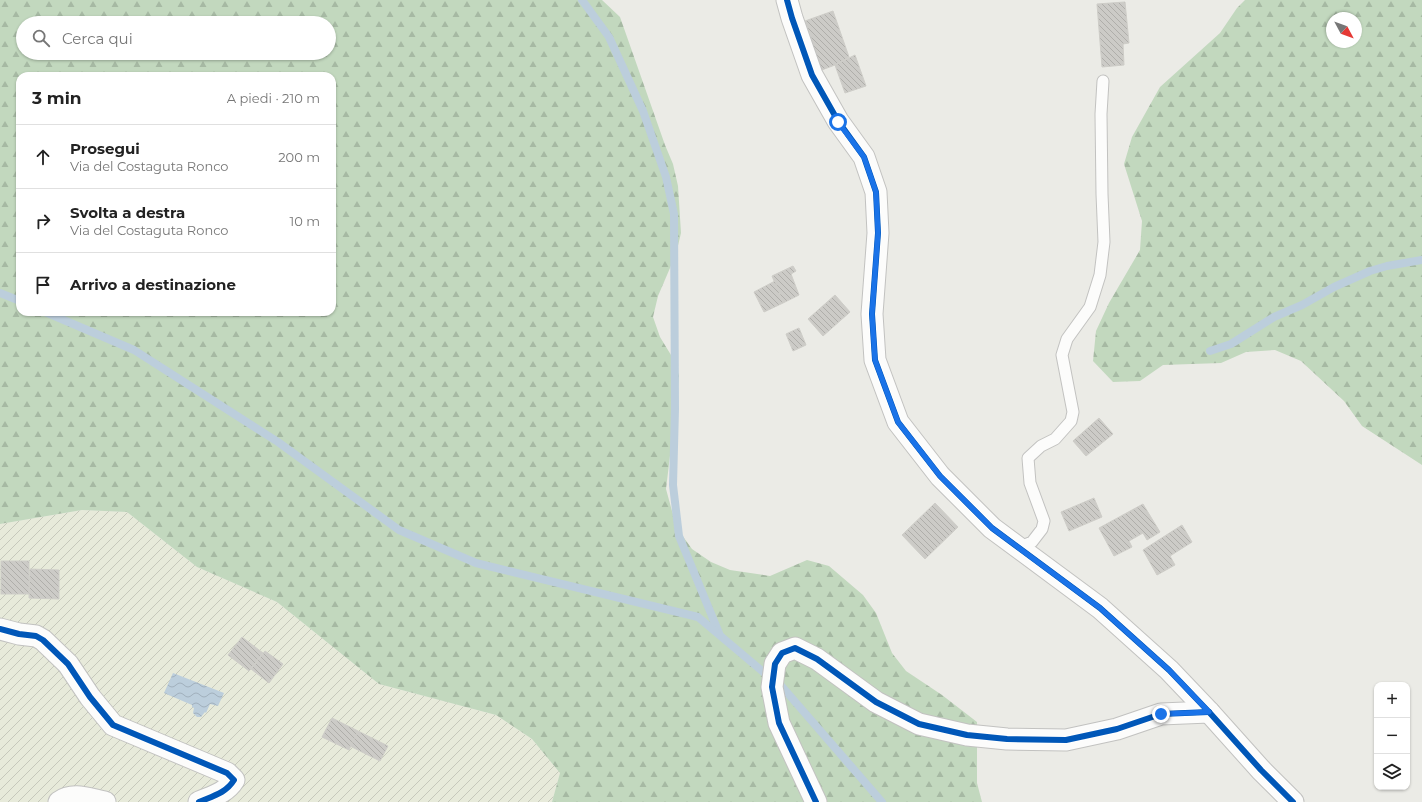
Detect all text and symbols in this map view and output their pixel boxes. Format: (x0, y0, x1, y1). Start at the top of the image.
north arrow (1326, 12, 1362, 48)
search box (16, 16, 336, 60)
icon: search (30, 27, 52, 49)
text: Cerca qui (62, 29, 133, 48)
text: 3 min (32, 88, 82, 108)
text: A piedi · 210 m (227, 90, 320, 106)
route start (829, 113, 847, 131)
text: Prosegui (70, 139, 140, 158)
icon: ahead (32, 146, 54, 168)
text: 200 m (278, 149, 320, 165)
text: Via del Costaguta Ronco (70, 158, 229, 174)
text: Svolta a destra (70, 203, 185, 222)
icon: right (32, 210, 54, 232)
text: 10 m (290, 213, 320, 229)
text: Via del Costaguta Ronco (70, 222, 229, 238)
icon: arrive (32, 274, 54, 296)
text: Arrivo a destinazione (70, 275, 236, 294)
map controls (1374, 682, 1410, 790)
button: + (1374, 682, 1410, 718)
route end (1152, 705, 1170, 723)
button: − (1374, 718, 1410, 754)
button: layers (1374, 754, 1410, 790)

